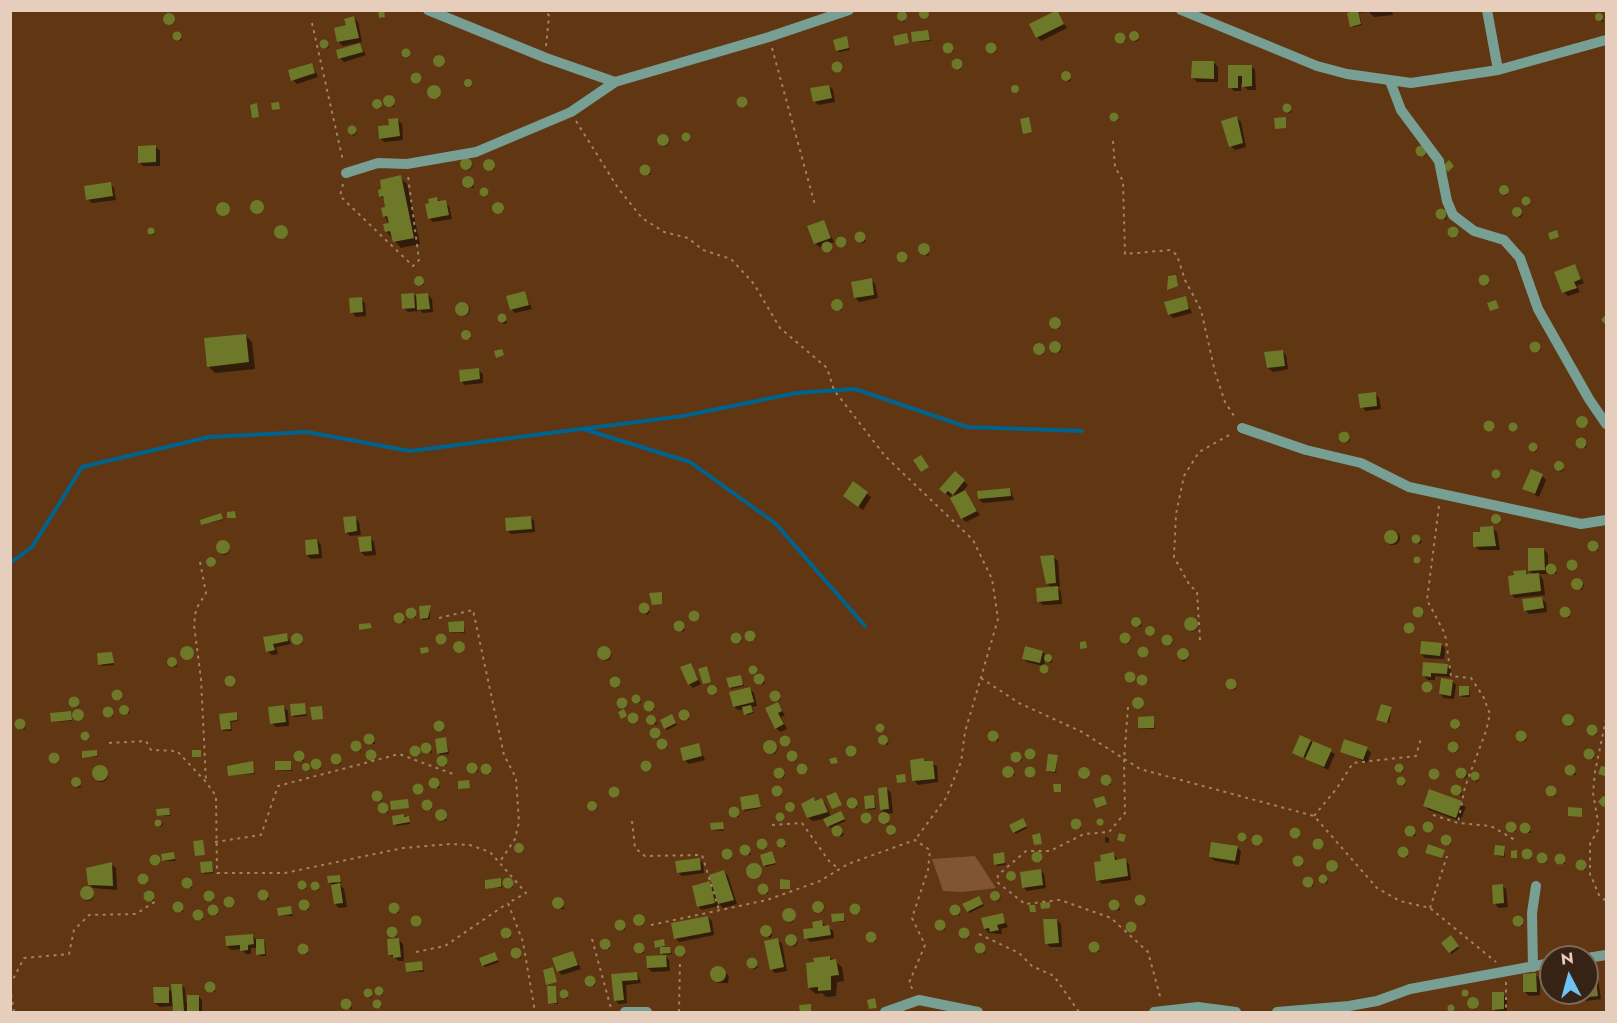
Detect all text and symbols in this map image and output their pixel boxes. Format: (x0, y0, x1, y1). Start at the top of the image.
north arrow (1539, 945, 1599, 1005)
text: N (1560, 946, 1575, 971)

